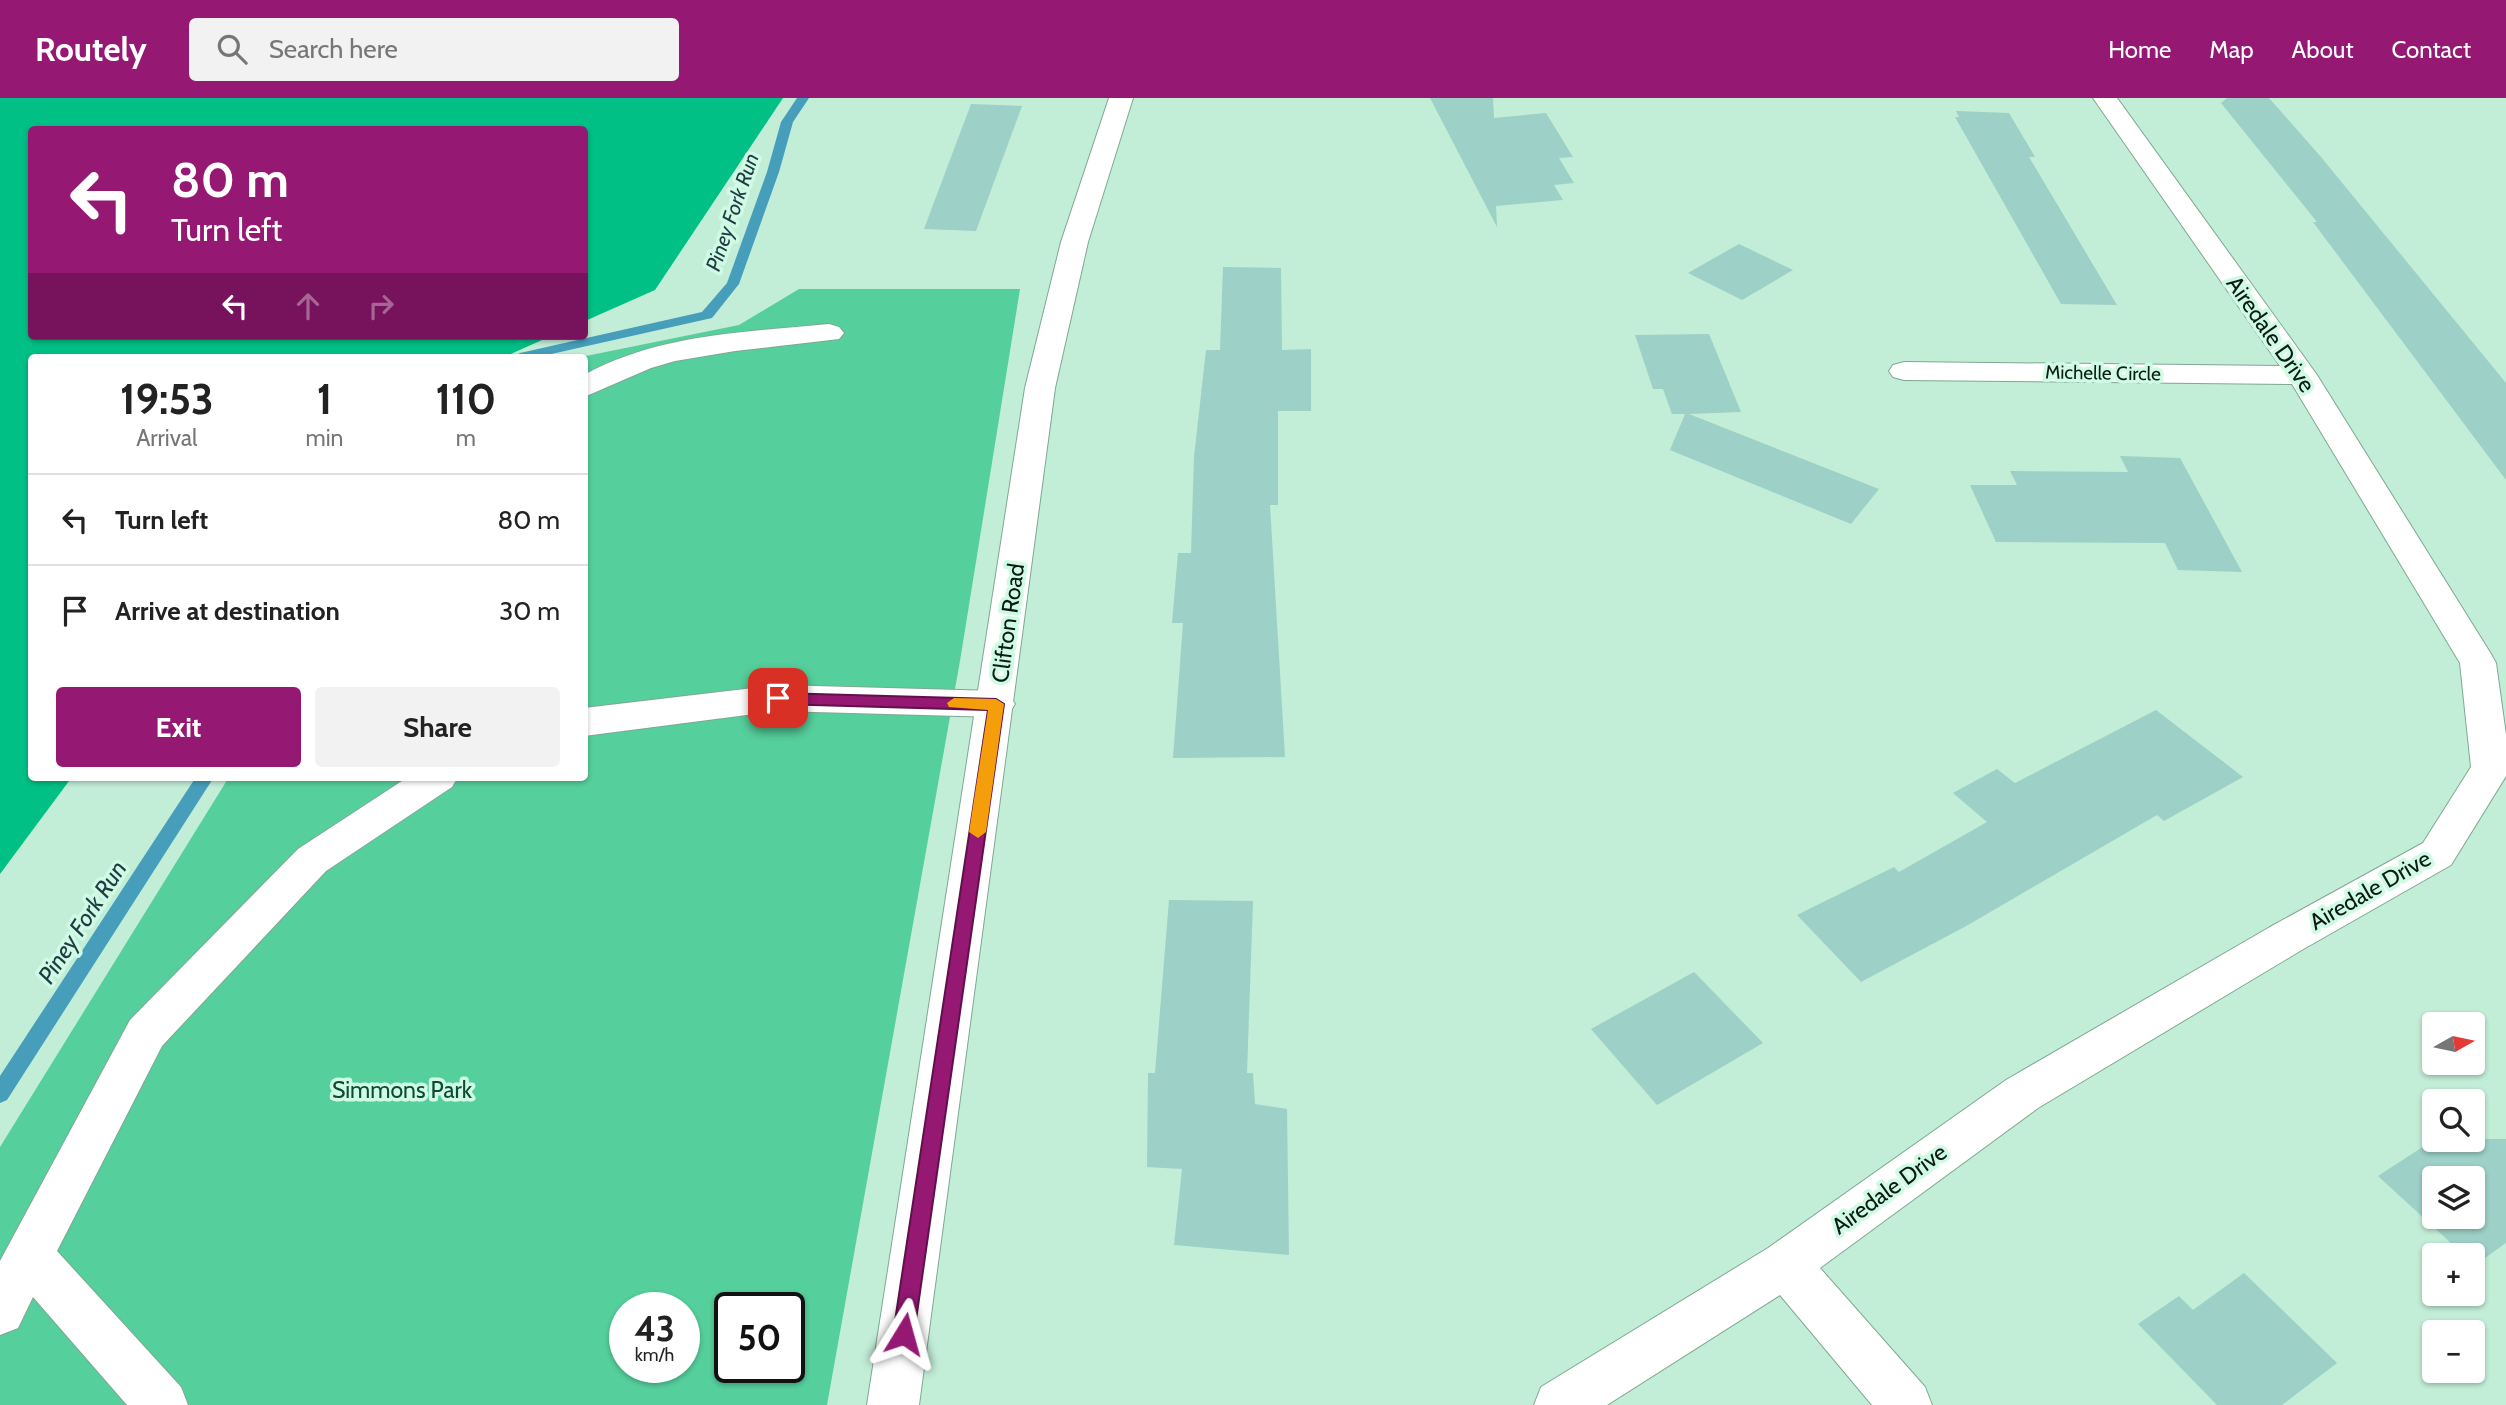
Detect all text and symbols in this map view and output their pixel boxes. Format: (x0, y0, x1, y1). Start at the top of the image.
search box (189, 18, 679, 81)
text: Routely (35, 29, 147, 69)
icon: search (213, 30, 251, 68)
text: Search here (269, 33, 398, 65)
text: Home (2108, 35, 2171, 64)
text: Map (2209, 35, 2254, 64)
text: About (2292, 35, 2354, 64)
text: Contact (2392, 35, 2471, 64)
text: 80 m (171, 150, 289, 209)
water label: Piney Fork Run (700, 150, 764, 274)
icon: left (56, 154, 147, 245)
text: Turn left (171, 210, 282, 249)
street label: Airedale Drive (2221, 270, 2321, 398)
icon: left (216, 287, 254, 325)
icon: ahead (289, 287, 327, 325)
icon: right (362, 287, 400, 325)
street label: Michelle Circle (2045, 360, 2161, 386)
text: 19:53 (120, 373, 214, 425)
text: 1 (317, 373, 332, 425)
text: 110 (435, 373, 496, 425)
text: Arrival (136, 424, 197, 452)
text: min (306, 424, 343, 452)
text: m (456, 424, 476, 452)
icon: left (56, 501, 94, 539)
text: Turn left (115, 504, 208, 536)
text: 80 m (497, 504, 560, 536)
street label: Clifton Road (986, 561, 1030, 685)
icon: arrive (56, 592, 94, 630)
text: Arrive at destination (115, 595, 340, 627)
text: 30 m (499, 595, 560, 627)
pin (748, 668, 808, 728)
icon: arrive (759, 679, 797, 717)
button: Exit (56, 687, 301, 767)
button: Share (315, 687, 560, 767)
street label: Airedale Drive (2304, 844, 2436, 936)
water label: Piney Fork Run (32, 855, 132, 989)
north arrow (2422, 1012, 2485, 1074)
map controls (2422, 1012, 2485, 1383)
park label: Simmons Park (332, 1076, 473, 1104)
button: search (2422, 1089, 2485, 1152)
street label: Airedale Drive (1826, 1138, 1952, 1240)
button: layers (2422, 1166, 2485, 1229)
button: + (2422, 1243, 2485, 1306)
speed limit sign: 50 (714, 1292, 805, 1383)
position arrow (867, 1297, 941, 1371)
text: 43 (634, 1307, 675, 1350)
button: − (2422, 1320, 2485, 1383)
text: km/h (635, 1344, 674, 1366)

